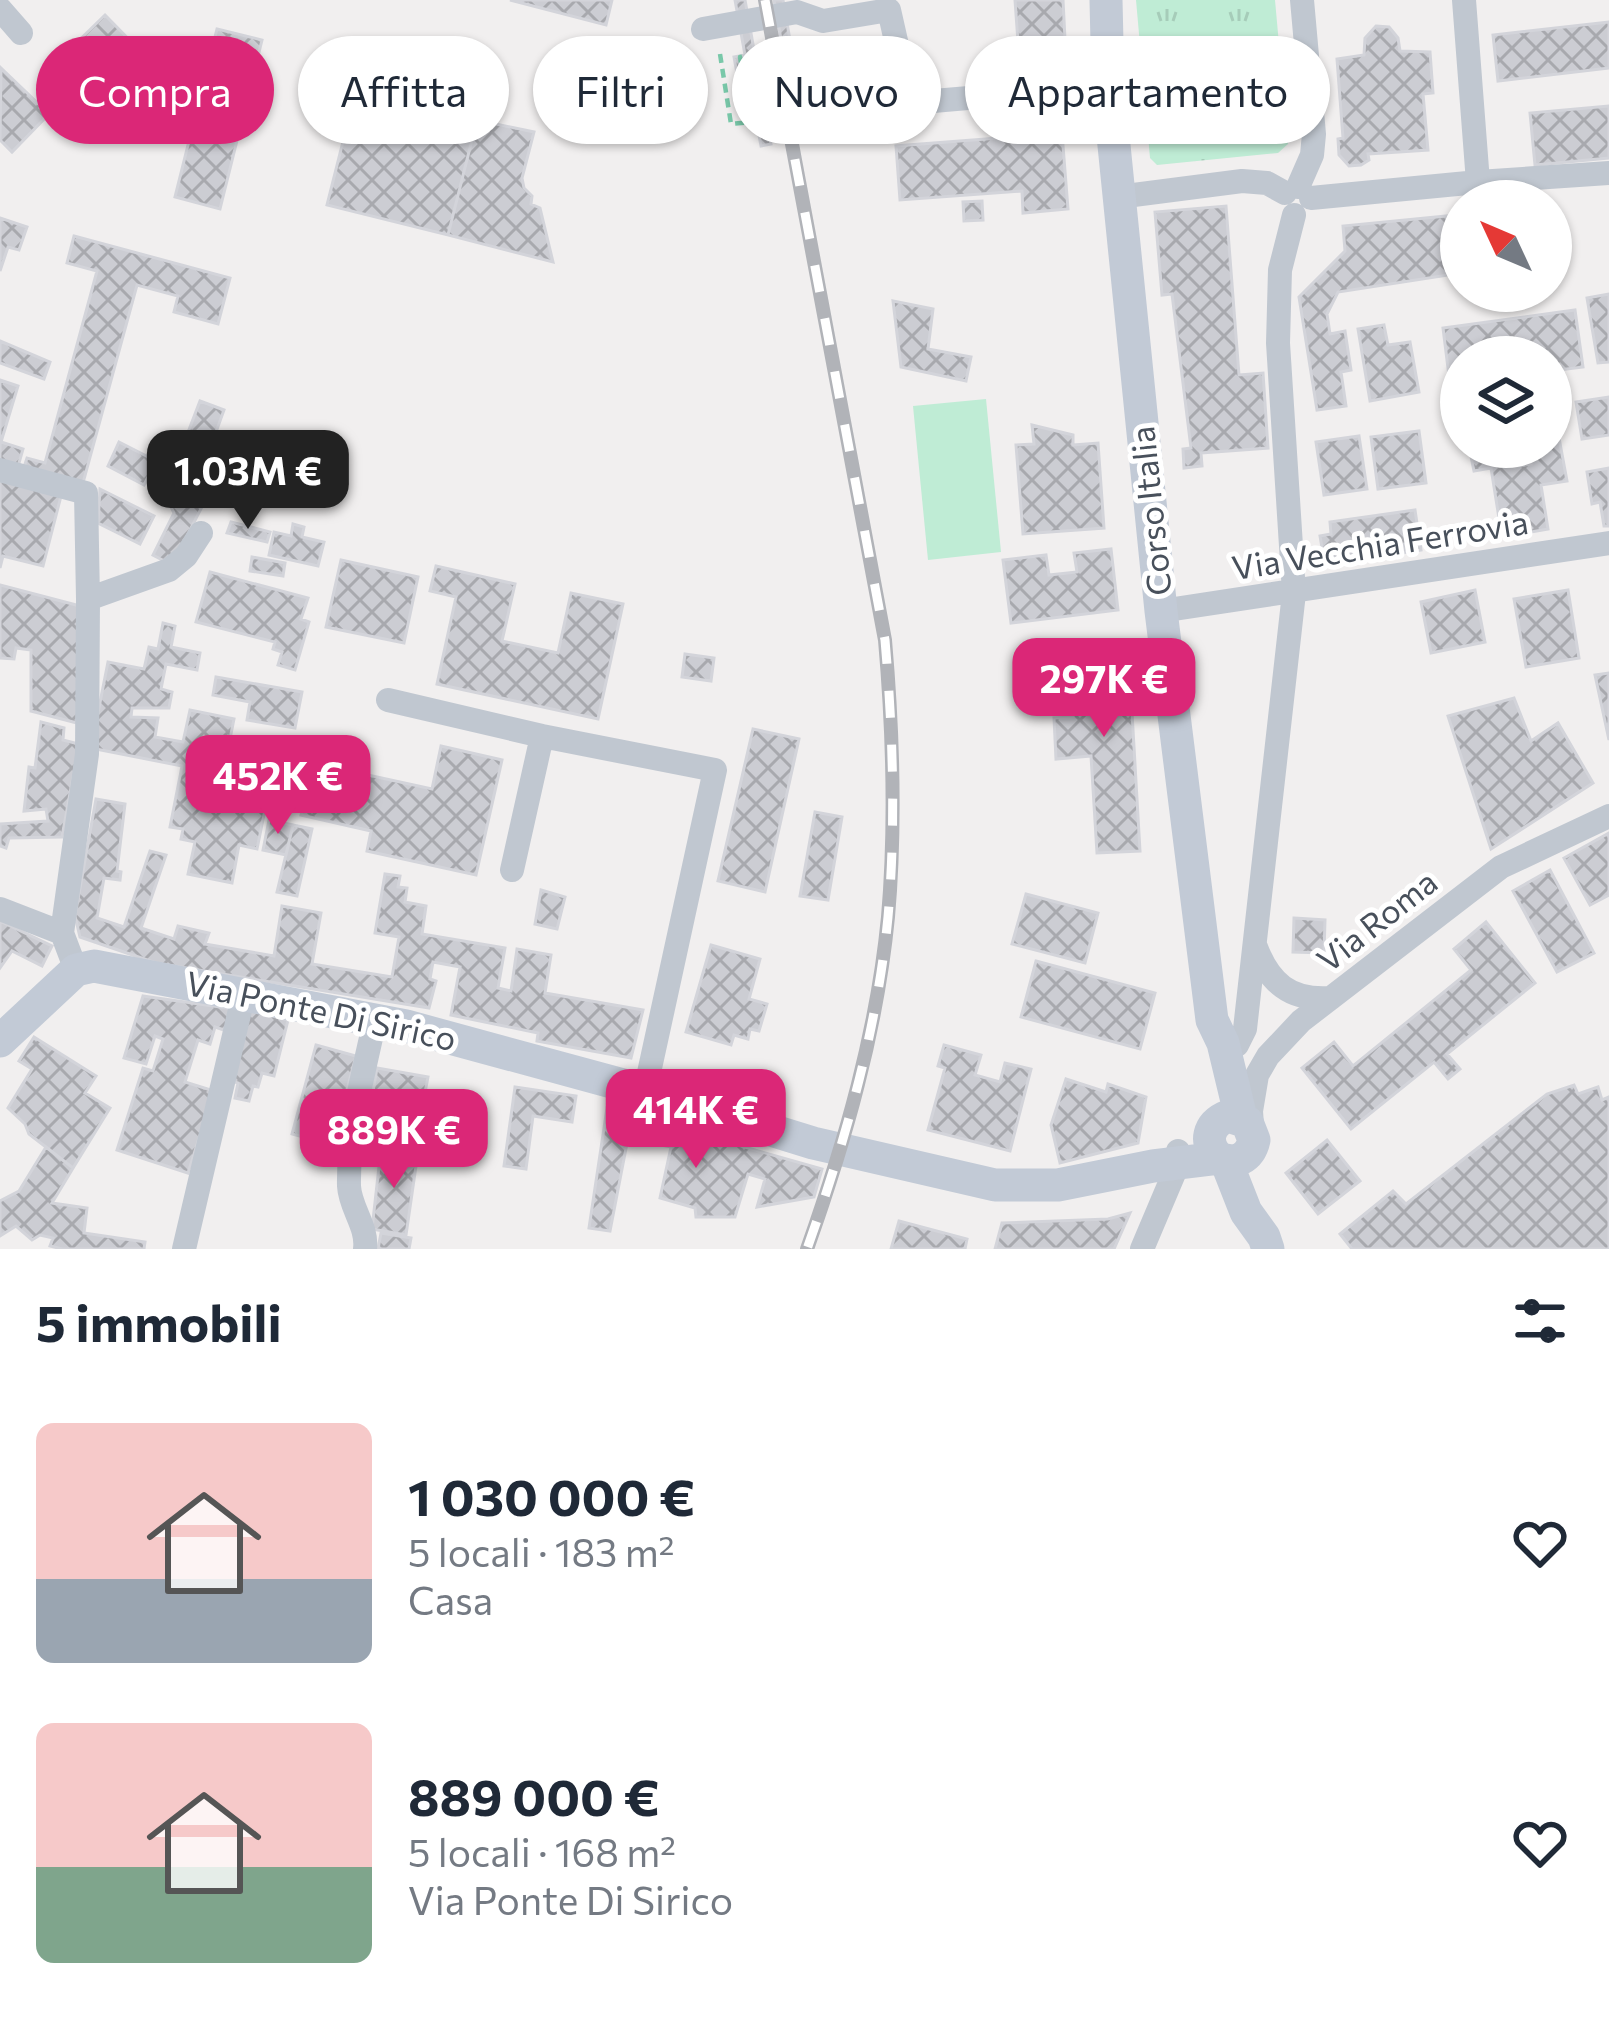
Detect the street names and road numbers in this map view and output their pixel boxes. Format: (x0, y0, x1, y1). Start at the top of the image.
street label: Corso Italia (1120, 424, 1179, 598)
street label: Via Vecchia Ferrovia (1229, 500, 1531, 587)
street label: Via Roma (1308, 860, 1444, 980)
street label: Via Ponte Di Sirico (182, 961, 460, 1058)

